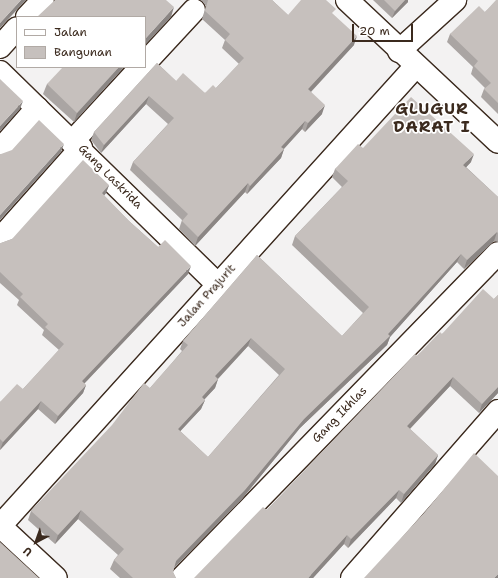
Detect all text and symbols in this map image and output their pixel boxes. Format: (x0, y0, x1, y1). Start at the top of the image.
legend (16, 16, 146, 68)
scale bar (354, 16, 415, 42)
text: 20 m (359, 23, 390, 39)
text: Jalan (54, 24, 87, 40)
text: Bangunan (54, 44, 112, 60)
district label: GLUGUR DARAT I (393, 99, 471, 137)
street label: Gang Laskrida (75, 142, 145, 212)
street label: Jalan Prajurit (175, 262, 239, 330)
street label: Gang Ikhlas (310, 384, 370, 446)
north arrow (16, 522, 56, 562)
text: U (20, 543, 36, 560)

